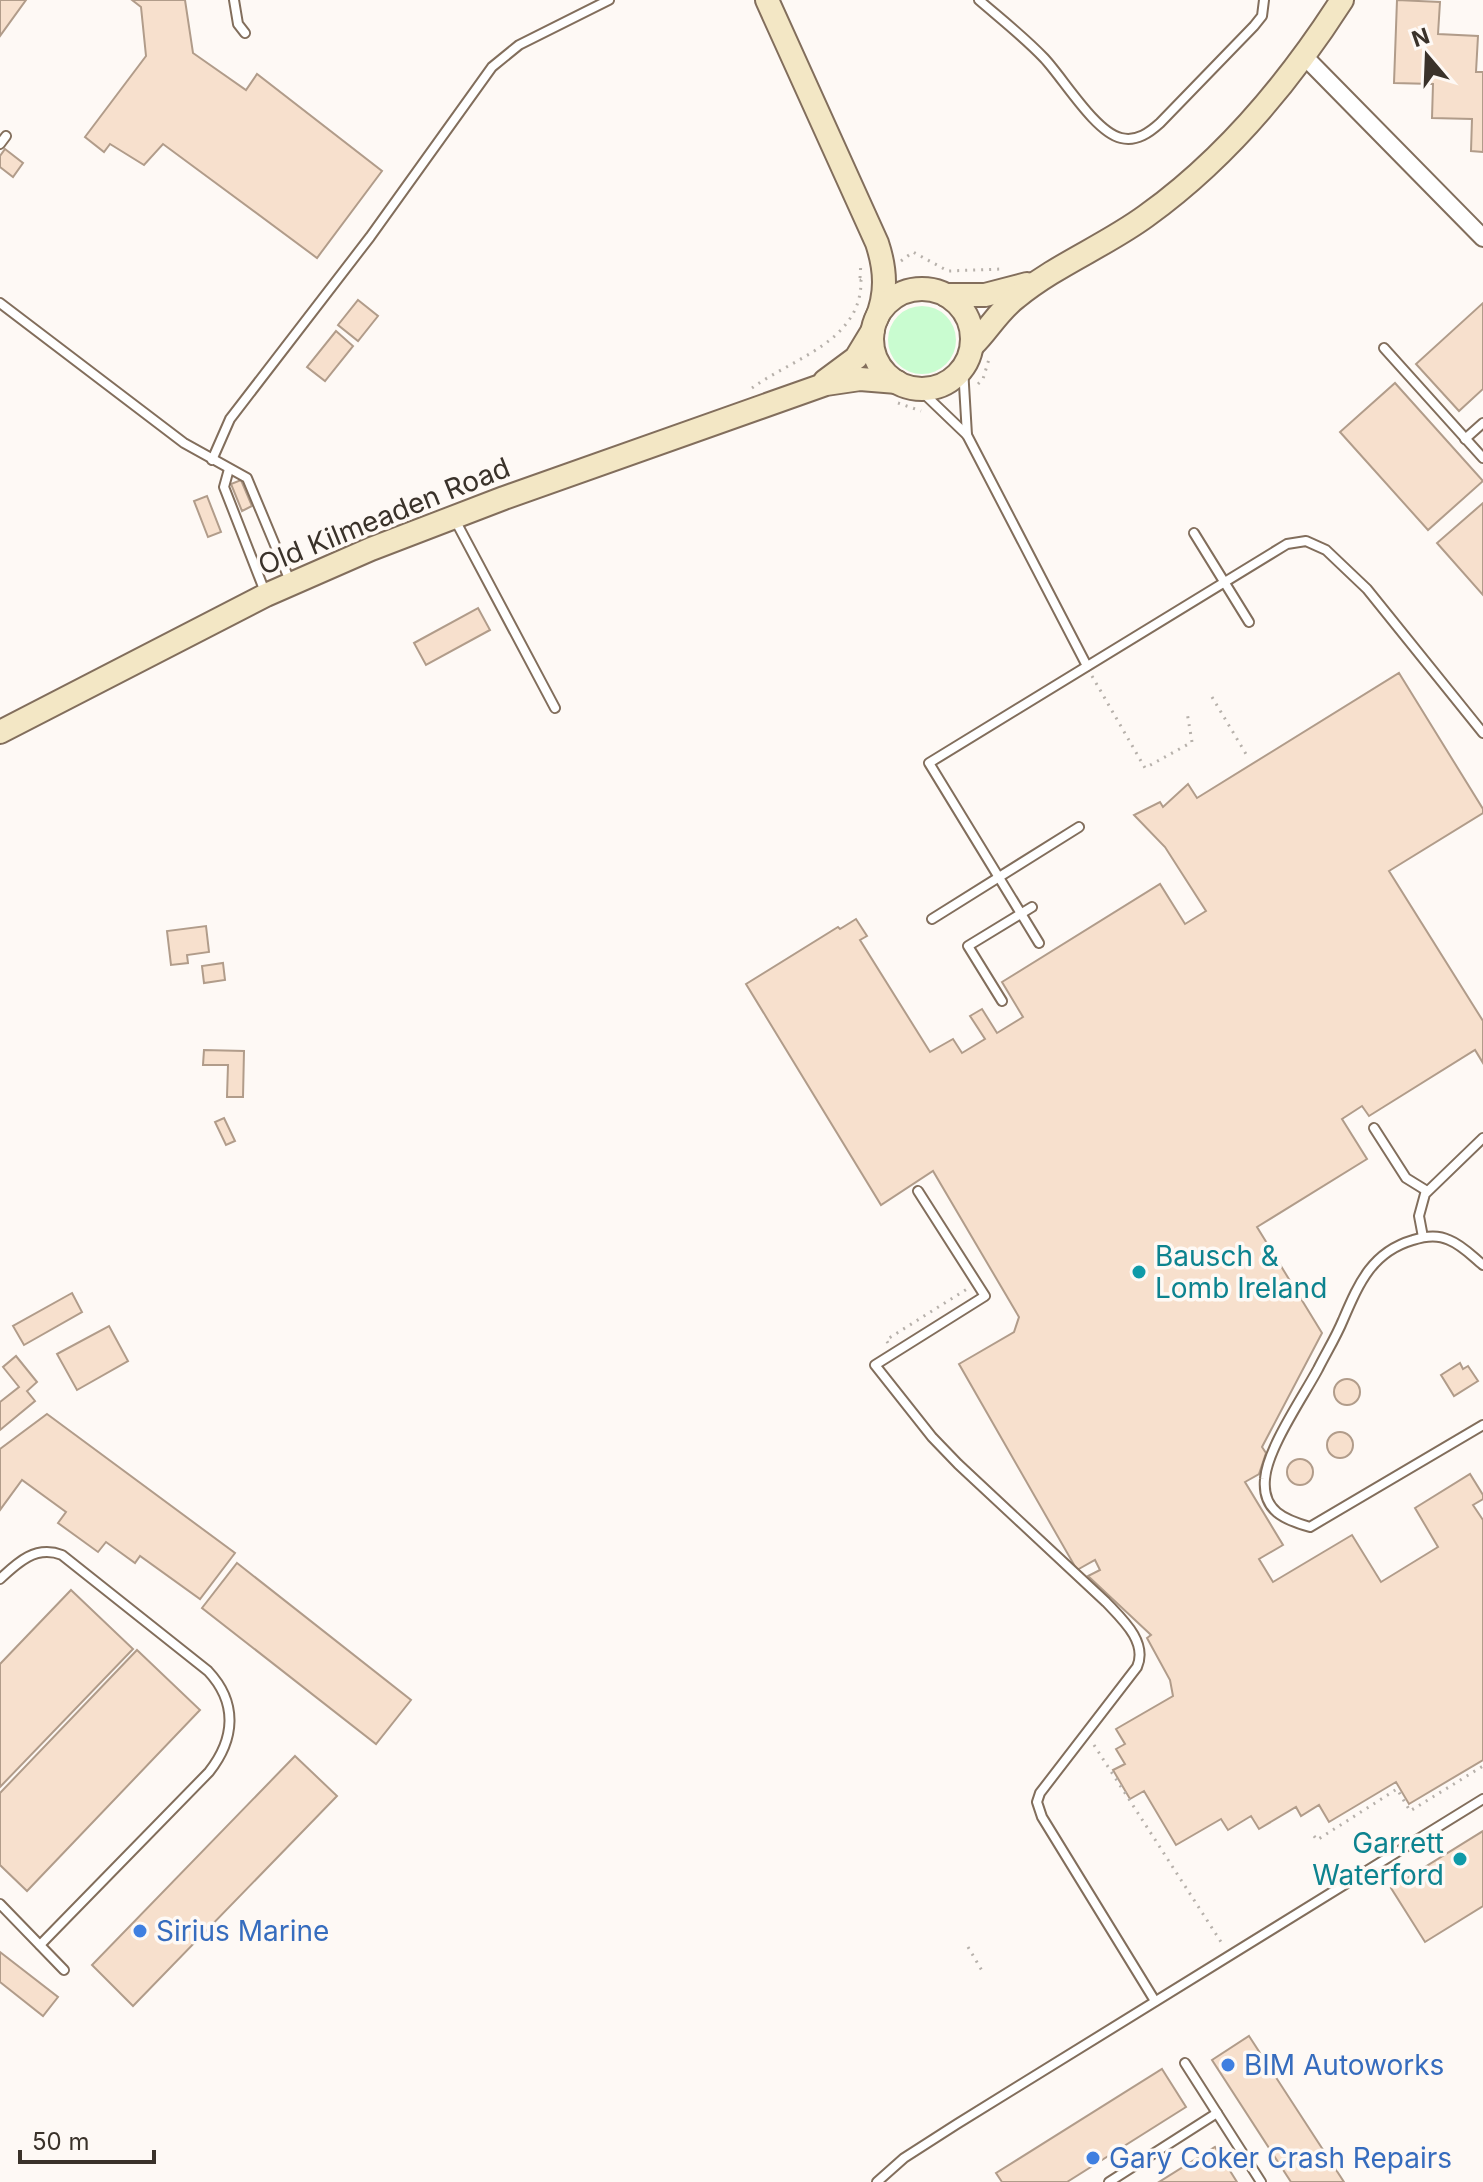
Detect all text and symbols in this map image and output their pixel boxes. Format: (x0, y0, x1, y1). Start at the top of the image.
north arrow (1387, 16, 1467, 96)
text: N (1408, 22, 1433, 52)
street label: Old Kilmeaden Road (253, 450, 515, 582)
place label: Bausch & Lomb Ireland (1155, 1239, 1327, 1305)
marker: Bausch & Lomb Ireland (1130, 1263, 1148, 1281)
place label: Garrett Waterford (1312, 1826, 1444, 1892)
marker: Garrett Waterford (1451, 1850, 1469, 1868)
place label: Sirius Marine (156, 1914, 329, 1948)
marker: Sirius Marine (131, 1922, 149, 1940)
place label: BIM Autoworks (1244, 2048, 1444, 2082)
marker: BIM Autoworks (1219, 2056, 1237, 2074)
scale bar (20, 2114, 154, 2164)
text: 50 m (32, 2127, 90, 2156)
place label: Gary Coker Crash Repairs (1109, 2141, 1452, 2175)
marker: Gary Coker Crash Repairs (1084, 2149, 1102, 2167)

